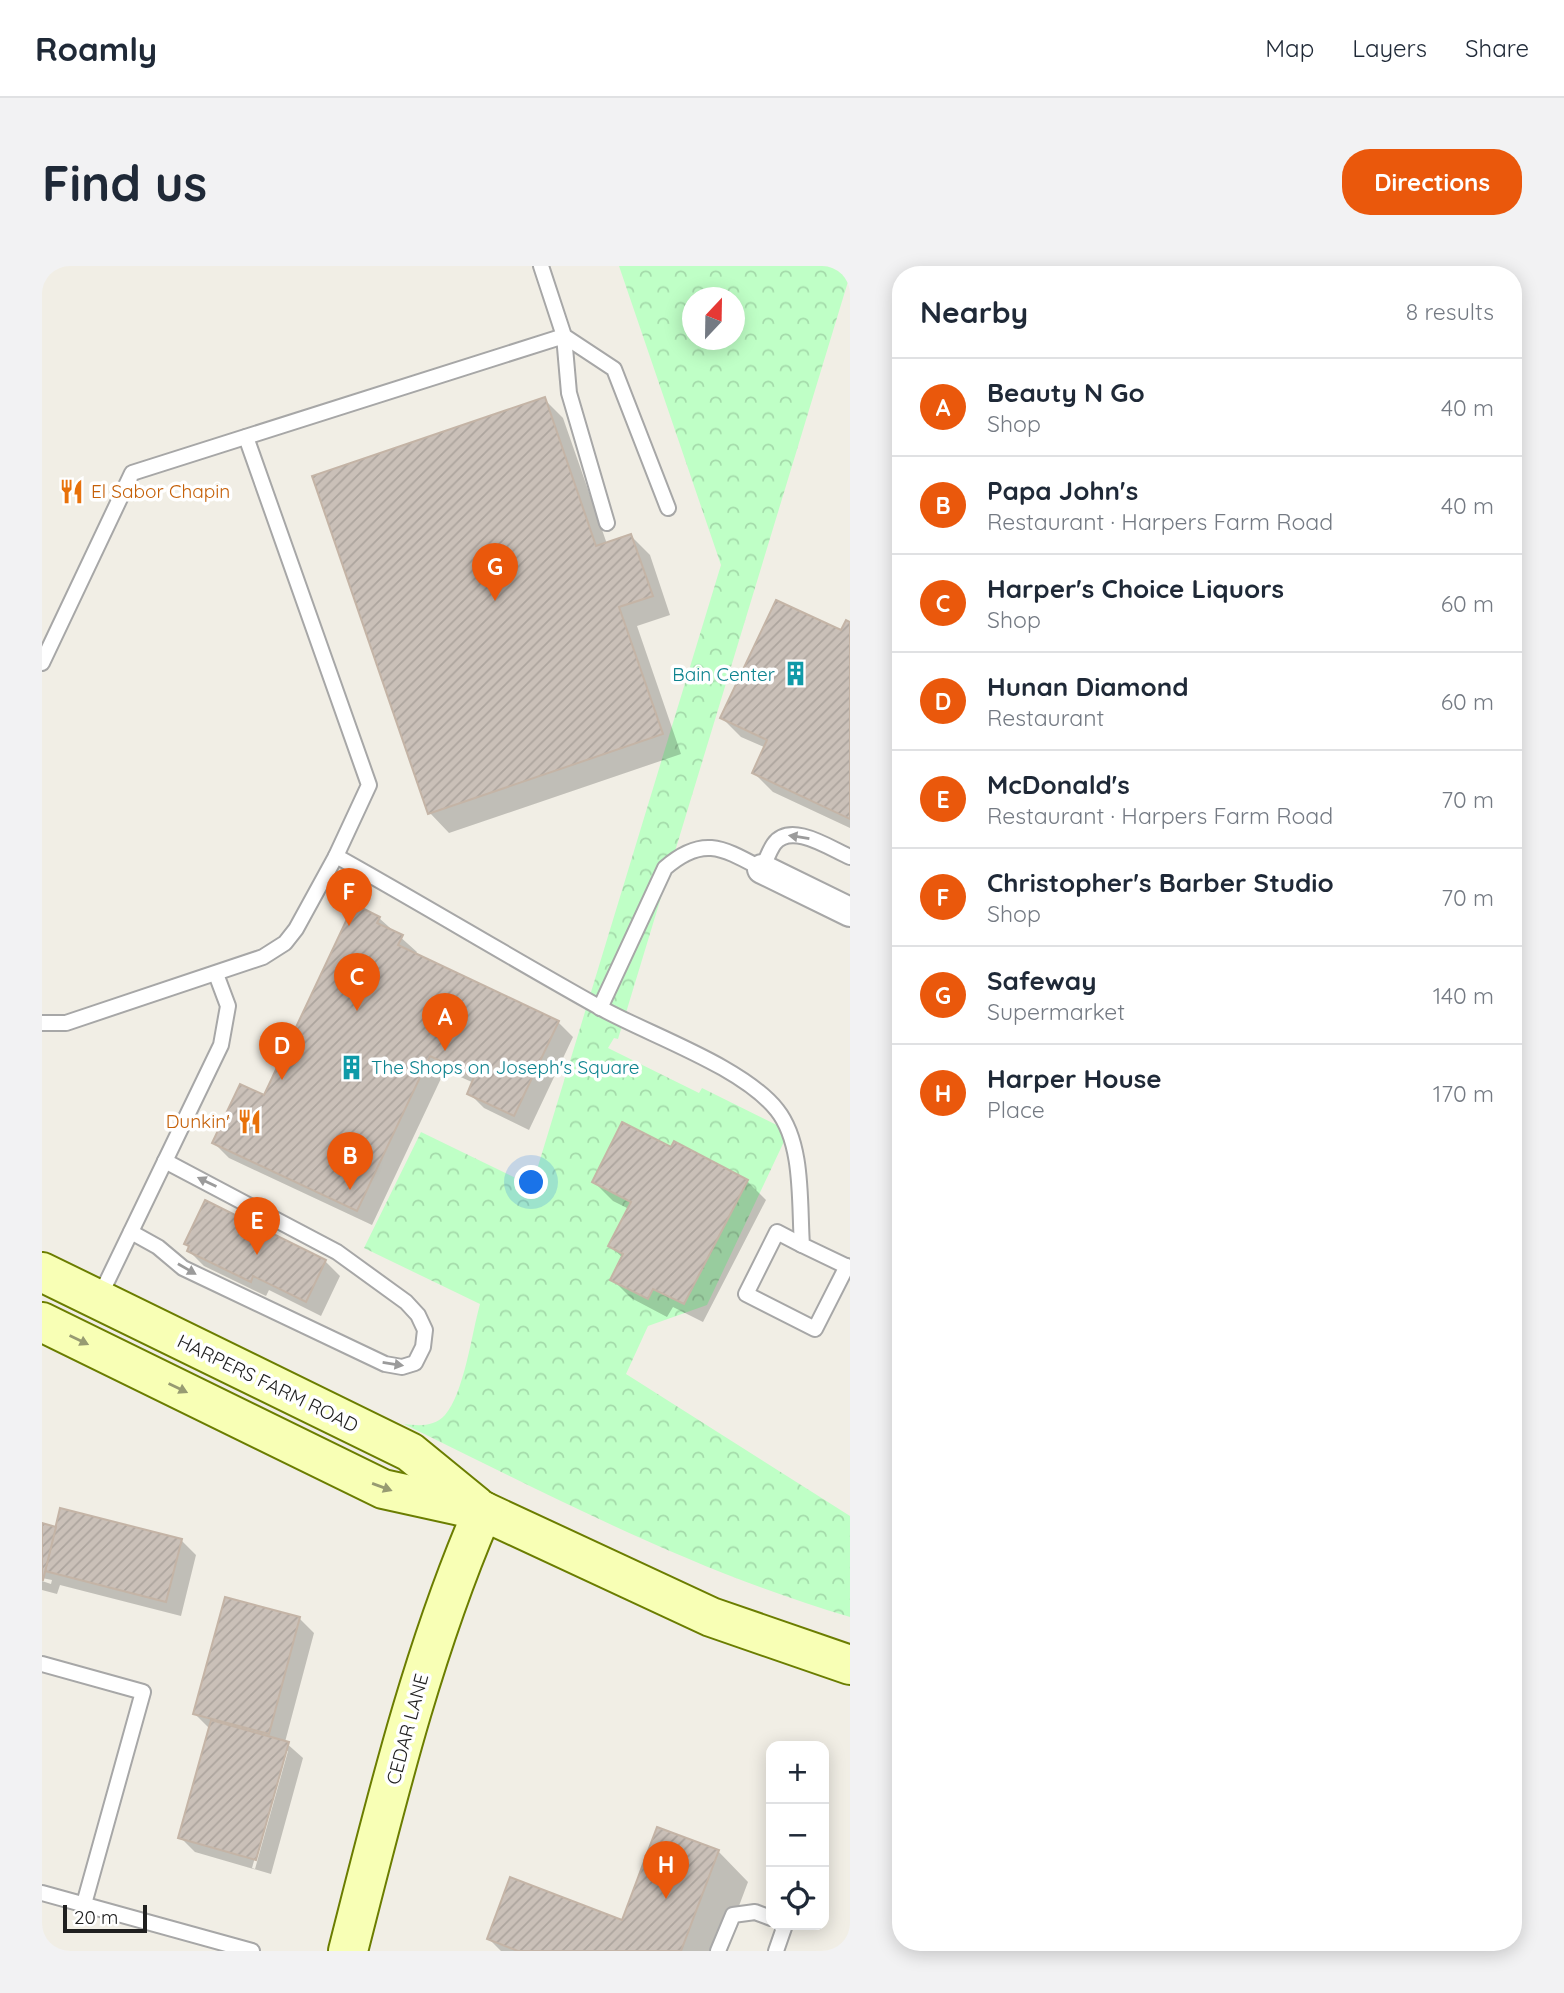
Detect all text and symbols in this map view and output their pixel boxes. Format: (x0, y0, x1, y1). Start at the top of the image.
text: Roamly (35, 28, 157, 69)
text: Map (1265, 33, 1314, 63)
text: Layers (1352, 33, 1427, 63)
text: Share (1465, 33, 1529, 63)
button: Directions (1342, 149, 1522, 215)
text: Find us (42, 152, 207, 213)
north arrow (682, 287, 745, 350)
text: Nearby (920, 293, 1028, 331)
text: 8 results (1406, 297, 1494, 326)
text: Beauty N Go (987, 376, 1145, 409)
text: A (936, 393, 950, 422)
text: 40 m (1441, 393, 1494, 422)
text: Shop (987, 409, 1041, 438)
text: Papa John's (987, 474, 1138, 507)
restaurant icon: El Sabor Chapin (57, 477, 85, 505)
place label: El Sabor Chapin (91, 479, 230, 503)
text: B (935, 491, 951, 520)
text: 40 m (1441, 491, 1494, 520)
text: Restaurant · Harpers Farm Road (987, 507, 1333, 536)
pin: G (472, 543, 518, 601)
text: Harper's Choice Liquors (987, 572, 1284, 605)
text: C (936, 589, 950, 618)
text: 60 m (1441, 589, 1494, 618)
text: Shop (987, 605, 1041, 634)
building icon: Bain Center (781, 660, 809, 688)
place label: Bain Center (672, 662, 776, 686)
text: Hunan Diamond (987, 670, 1189, 703)
text: D (935, 687, 951, 716)
text: 60 m (1441, 687, 1494, 716)
text: Restaurant (987, 703, 1104, 732)
text: McDonald's (987, 768, 1130, 801)
text: E (936, 785, 950, 814)
text: 70 m (1441, 785, 1494, 814)
text: Restaurant · Harpers Farm Road (987, 801, 1333, 830)
one-way arrow (788, 831, 810, 842)
text: Christopher's Barber Studio (987, 866, 1334, 899)
pin: F (326, 868, 372, 926)
text: F (937, 883, 949, 912)
text: 70 m (1441, 883, 1494, 912)
text: Shop (987, 899, 1041, 928)
pin: C (334, 953, 380, 1011)
text: Safeway (987, 964, 1096, 997)
text: G (935, 981, 951, 1010)
text: 140 m (1433, 981, 1494, 1010)
pin: A (422, 993, 468, 1051)
text: Supermarket (987, 997, 1125, 1026)
pin: D (259, 1022, 305, 1080)
building icon: The Shops on Joseph's Square (337, 1053, 365, 1081)
place label: The Shops on Joseph's Square (371, 1055, 640, 1079)
text: Harper House (987, 1062, 1162, 1095)
text: H (935, 1079, 951, 1108)
text: 170 m (1433, 1079, 1494, 1108)
text: Place (987, 1095, 1045, 1124)
restaurant icon: Dunkin' (236, 1107, 264, 1135)
place label: Dunkin' (166, 1109, 230, 1133)
pin: B (327, 1132, 373, 1190)
your location (514, 1165, 548, 1199)
one-way arrow (197, 1176, 217, 1187)
pin: E (234, 1197, 280, 1255)
one-way arrow (178, 1263, 197, 1275)
street label: HARPERS FARM ROAD (174, 1329, 362, 1437)
one-way arrow (69, 1334, 89, 1346)
one-way arrow (382, 1359, 404, 1370)
one-way arrow (168, 1383, 188, 1394)
one-way arrow (372, 1482, 393, 1493)
street label: CEDAR LANE (381, 1671, 433, 1787)
map controls (766, 1741, 829, 1930)
button: + (766, 1741, 829, 1804)
button: − (766, 1804, 829, 1867)
pin: H (643, 1841, 689, 1899)
button: locate (766, 1867, 829, 1930)
scale bar (63, 1902, 147, 1934)
text: 20 m (74, 1905, 118, 1929)

